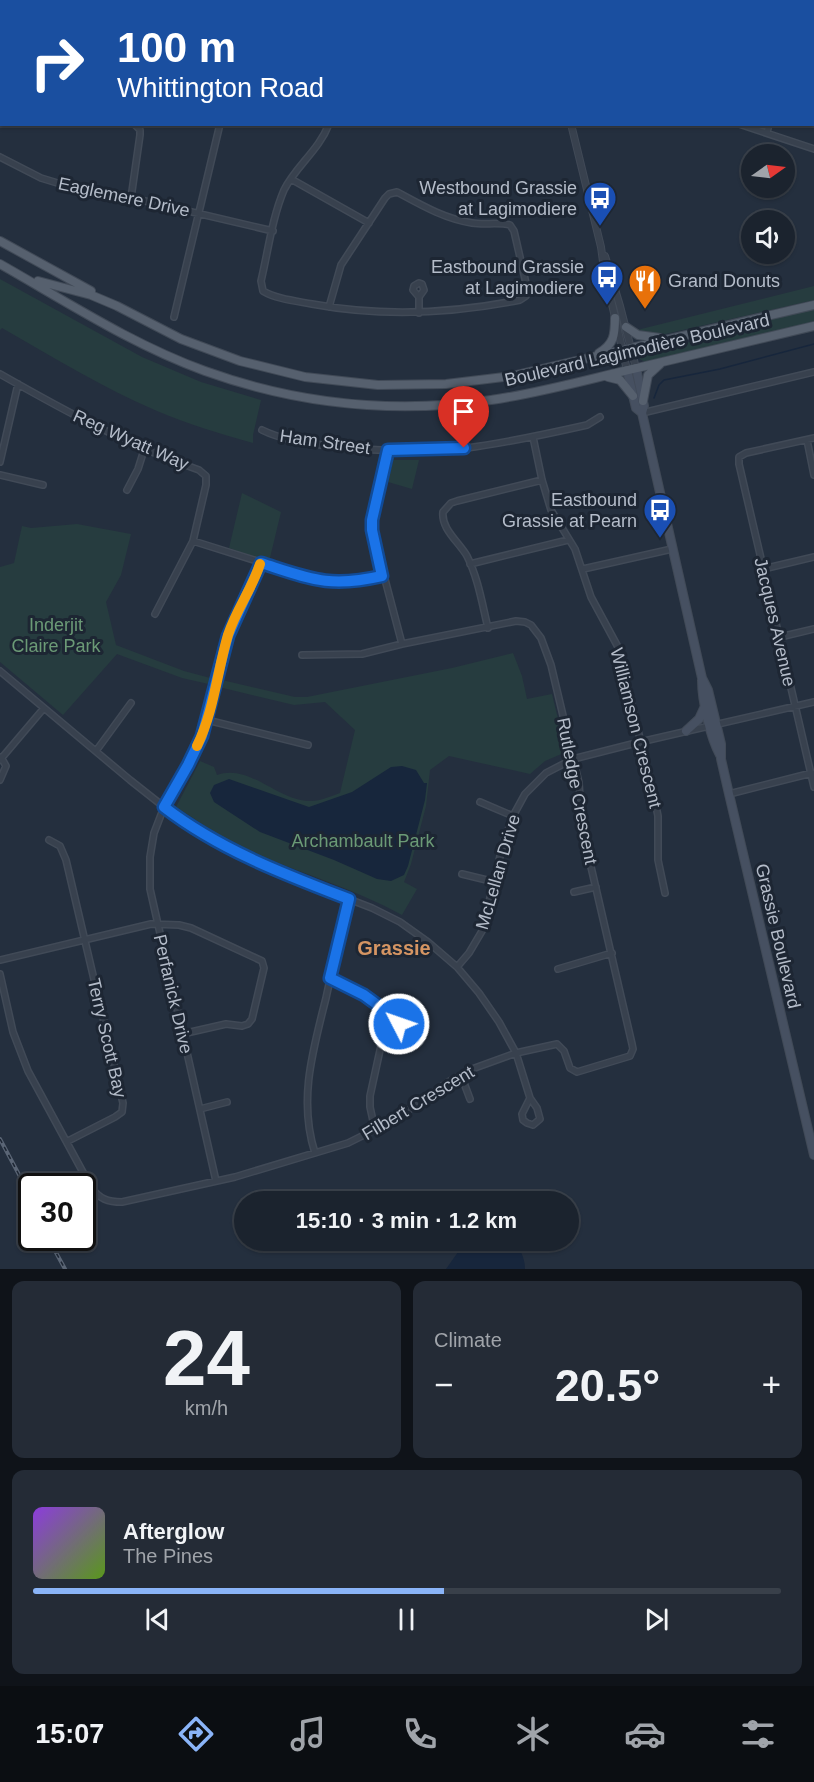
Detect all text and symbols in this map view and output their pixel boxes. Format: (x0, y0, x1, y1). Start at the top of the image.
icon: right (18, 24, 96, 102)
text: 100 m (117, 24, 236, 71)
text: Whittington Road (117, 73, 324, 103)
north arrow (741, 144, 795, 198)
map controls (741, 144, 795, 264)
street label: Eaglemere Drive (56, 173, 192, 221)
place label: Westbound Grassie at Lagimodiere (419, 178, 577, 219)
bus stop icon: Westbound Grassie at Lagimodiere (582, 180, 618, 227)
button: sound (741, 210, 795, 264)
place label: Eastbound Grassie at Lagimodiere (431, 257, 584, 298)
bus stop icon: Eastbound Grassie at Lagimodiere (589, 259, 625, 306)
restaurant icon: Grand Donuts (627, 263, 663, 310)
place label: Grand Donuts (668, 271, 780, 291)
street label: Boulevard Lagimodière Boulevard (503, 310, 771, 390)
pin (438, 386, 489, 448)
icon: arrive (447, 395, 480, 428)
street label: Reg Wyatt Way (70, 406, 192, 474)
street label: Ham Street (279, 426, 371, 458)
place label: Eastbound Grassie at Pearn (502, 490, 637, 531)
bus stop icon: Eastbound Grassie at Pearn (642, 492, 678, 539)
street label: Jacques Avenue (750, 556, 800, 688)
park label: Inderjit Claire Park (11, 615, 102, 656)
street label: Williamson Crescent (606, 646, 666, 810)
street label: Rutledge Crescent (553, 716, 601, 866)
street label: McLellan Drive (472, 812, 524, 932)
park label: Archambault Park (291, 831, 436, 851)
street label: Grassie Boulevard (752, 862, 804, 1010)
street label: Perfanick Drive (150, 932, 196, 1056)
district label: Grassie (357, 937, 431, 959)
street label: Terry Scott Bay (84, 976, 130, 1100)
position arrow (367, 992, 431, 1056)
street label: Filbert Crescent (358, 1062, 478, 1144)
speed limit sign: 30 (18, 1173, 96, 1251)
text: 15:10 · 3 min · 1.2 km (296, 1208, 517, 1233)
text: 24 (163, 1314, 250, 1402)
text: Climate (434, 1329, 502, 1351)
text: 20.5° (555, 1360, 660, 1411)
text: − (434, 1366, 453, 1403)
text: + (762, 1366, 781, 1403)
text: km/h (185, 1397, 228, 1419)
text: Afterglow (123, 1519, 224, 1544)
text: The Pines (123, 1545, 213, 1567)
icon: previous (141, 1603, 174, 1636)
icon: pause (390, 1603, 423, 1636)
icon: next (640, 1603, 673, 1636)
icon: directions (175, 1713, 217, 1755)
icon: music (287, 1713, 329, 1755)
icon: phone (399, 1713, 441, 1755)
icon: climate (512, 1713, 554, 1755)
icon: car (624, 1713, 666, 1755)
icon: filters (737, 1713, 779, 1755)
text: 15:07 (35, 1719, 104, 1749)

